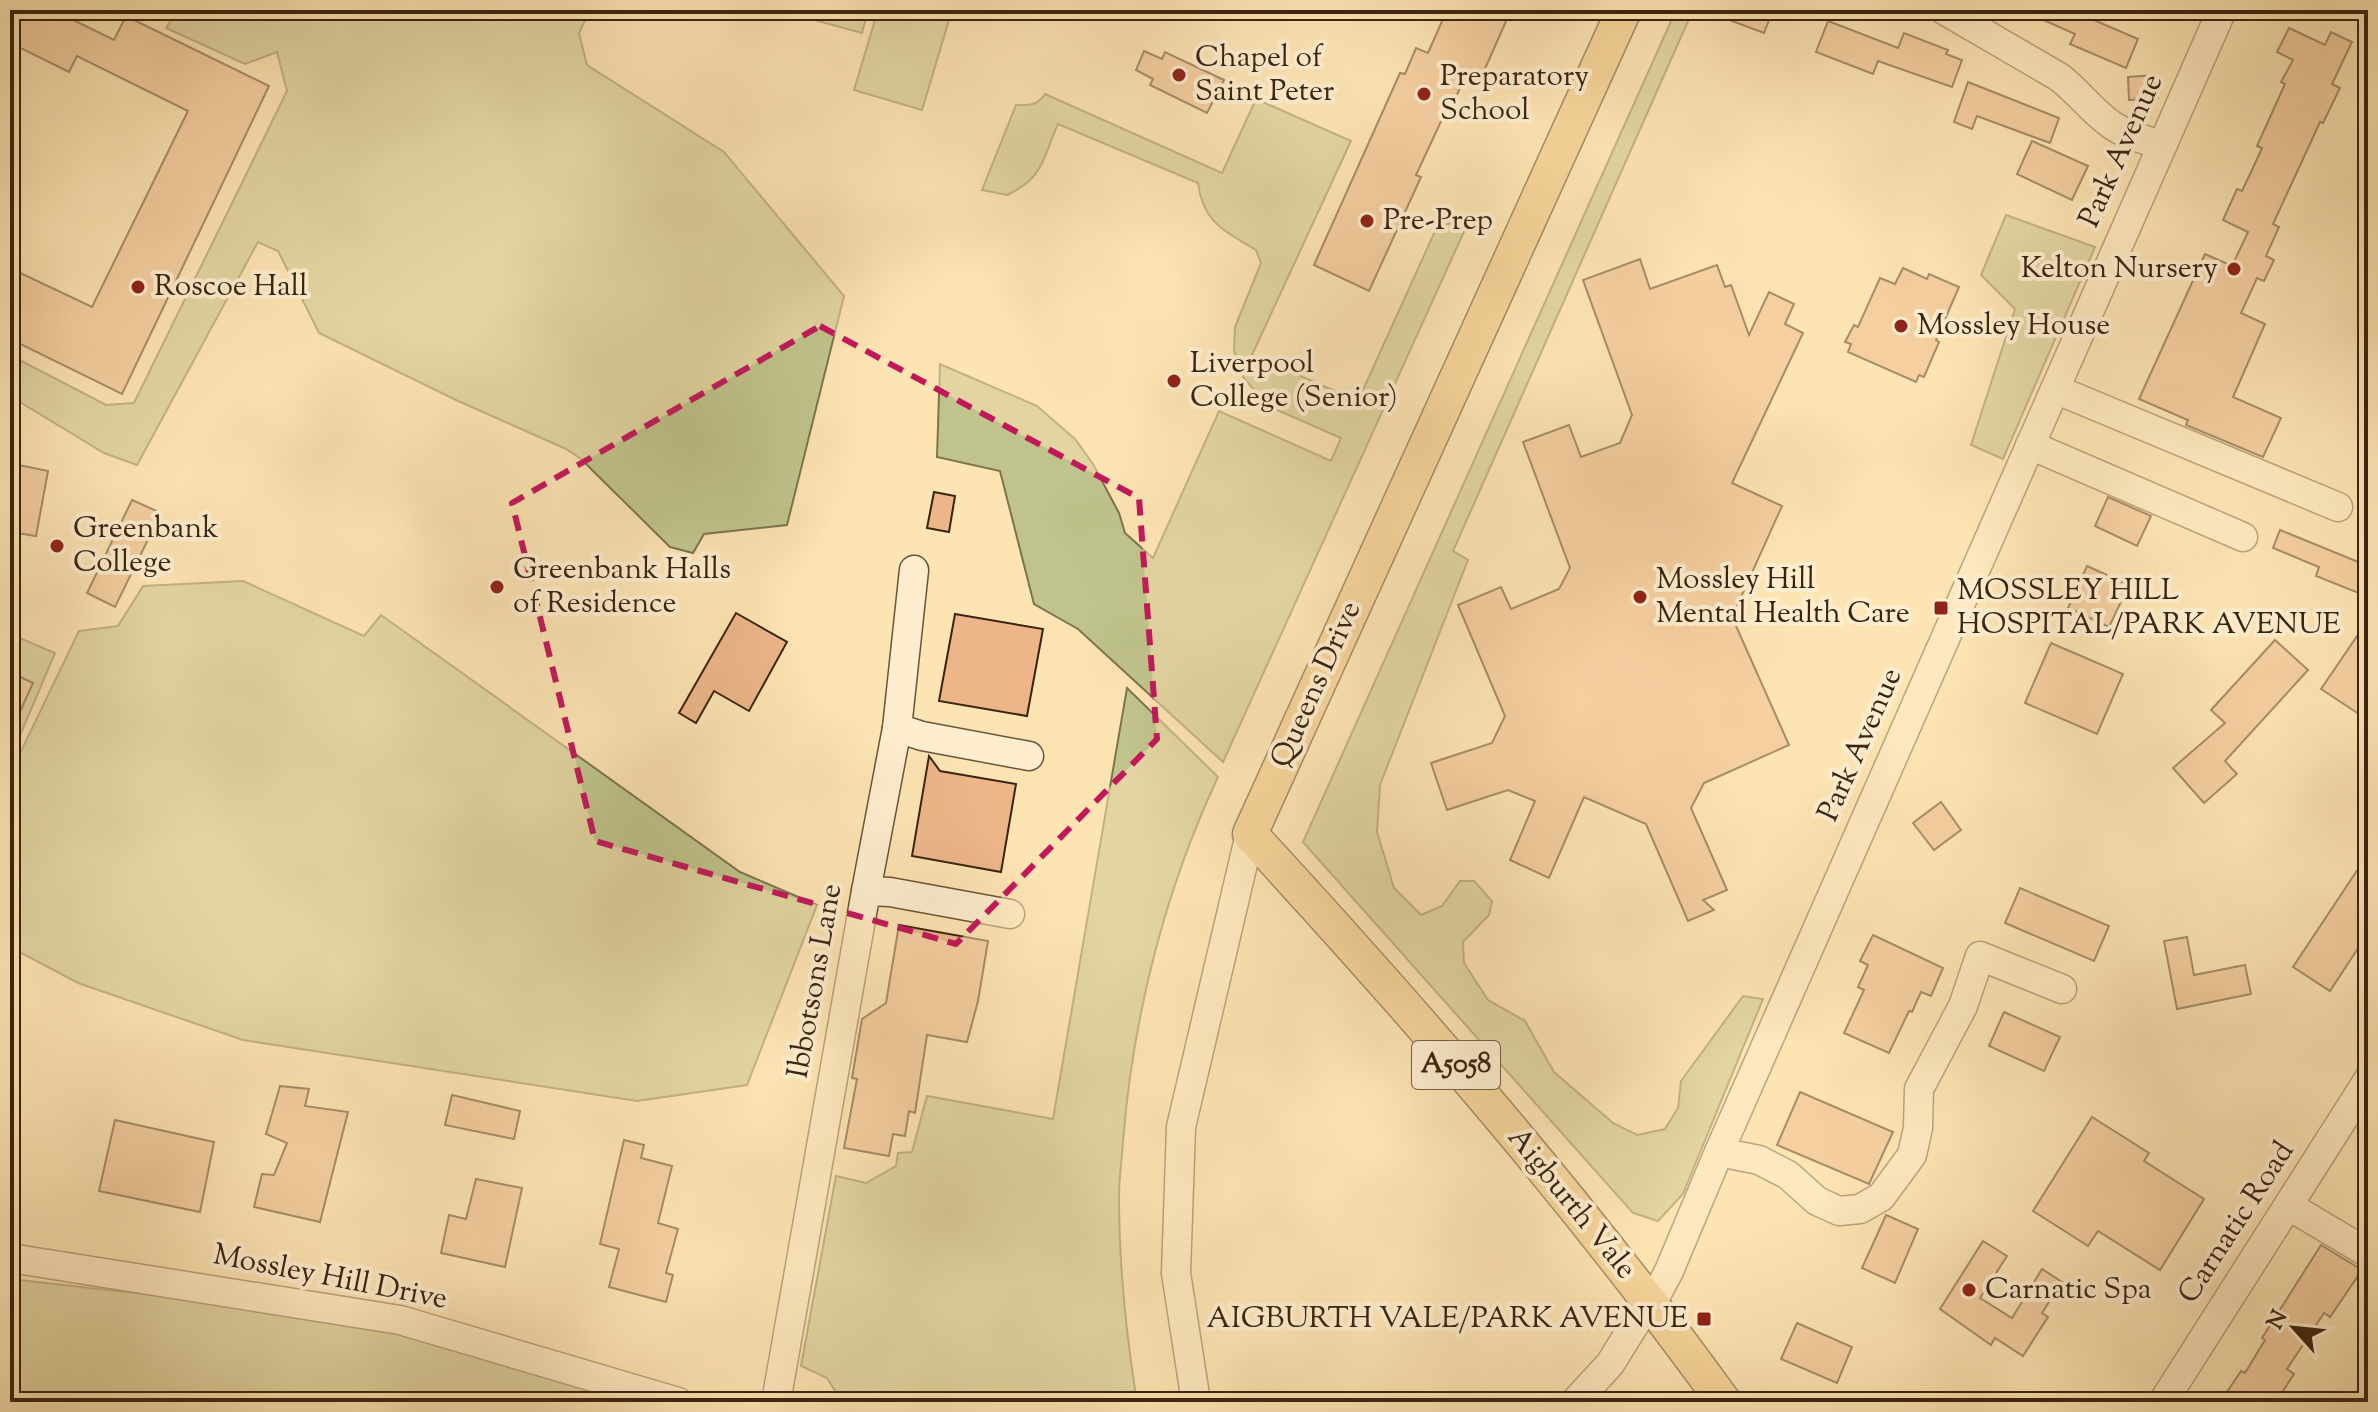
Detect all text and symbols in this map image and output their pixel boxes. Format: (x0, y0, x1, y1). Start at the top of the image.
place label: Chapel of Saint Peter (1195, 37, 1334, 114)
place label: Preparatory School (1440, 56, 1589, 133)
marker: Chapel of Saint Peter (1170, 66, 1188, 84)
street label: Park Avenue (2069, 67, 2175, 235)
marker: Preparatory School (1415, 85, 1433, 103)
place label: Pre-Prep (1383, 200, 1493, 243)
marker: Pre-Prep (1358, 212, 1376, 230)
place label: Kelton Nursery (2021, 248, 2218, 291)
marker: Kelton Nursery (2225, 260, 2243, 278)
place label: Roscoe Hall (154, 266, 308, 309)
marker: Roscoe Hall (129, 278, 147, 296)
place label: Mossley House (1917, 305, 2110, 348)
marker: Mossley House (1892, 317, 1910, 335)
place label: Liverpool College (Senior) (1190, 343, 1397, 420)
marker: Liverpool College (Senior) (1165, 372, 1183, 390)
place label: Greenbank College (73, 508, 219, 585)
marker: Greenbank College (48, 537, 66, 555)
place label: Greenbank Halls of Residence (513, 549, 731, 626)
place label: Mossley Hill Mental Health Care (1656, 559, 1910, 636)
place label: MOSSLEY HILL HOSPITAL/PARK AVENUE (1957, 570, 2341, 647)
marker: Greenbank Halls of Residence (488, 578, 506, 596)
marker: Mossley Hill Mental Health Care (1631, 588, 1649, 606)
street label: Queens Drive (1261, 595, 1373, 775)
marker: MOSSLEY HILL HOSPITAL/PARK AVENUE (1932, 599, 1950, 617)
street label: Park Avenue (1808, 661, 1914, 829)
street label: Ibbotsons Lane (778, 880, 854, 1082)
road number: A5058 (1412, 1041, 1500, 1089)
street label: Aigburth Vale (1496, 1119, 1646, 1289)
street label: Carnatic Road (2168, 1133, 2306, 1313)
street label: Mossley Hill Drive (209, 1234, 451, 1322)
place label: Carnatic Spa (1985, 1269, 2152, 1312)
marker: Carnatic Spa (1960, 1281, 1978, 1299)
north arrow (2254, 1288, 2334, 1368)
place label: AIGBURTH VALE/PARK AVENUE (1207, 1298, 1688, 1341)
text: N (2261, 1305, 2297, 1335)
marker: AIGBURTH VALE/PARK AVENUE (1695, 1310, 1713, 1328)

